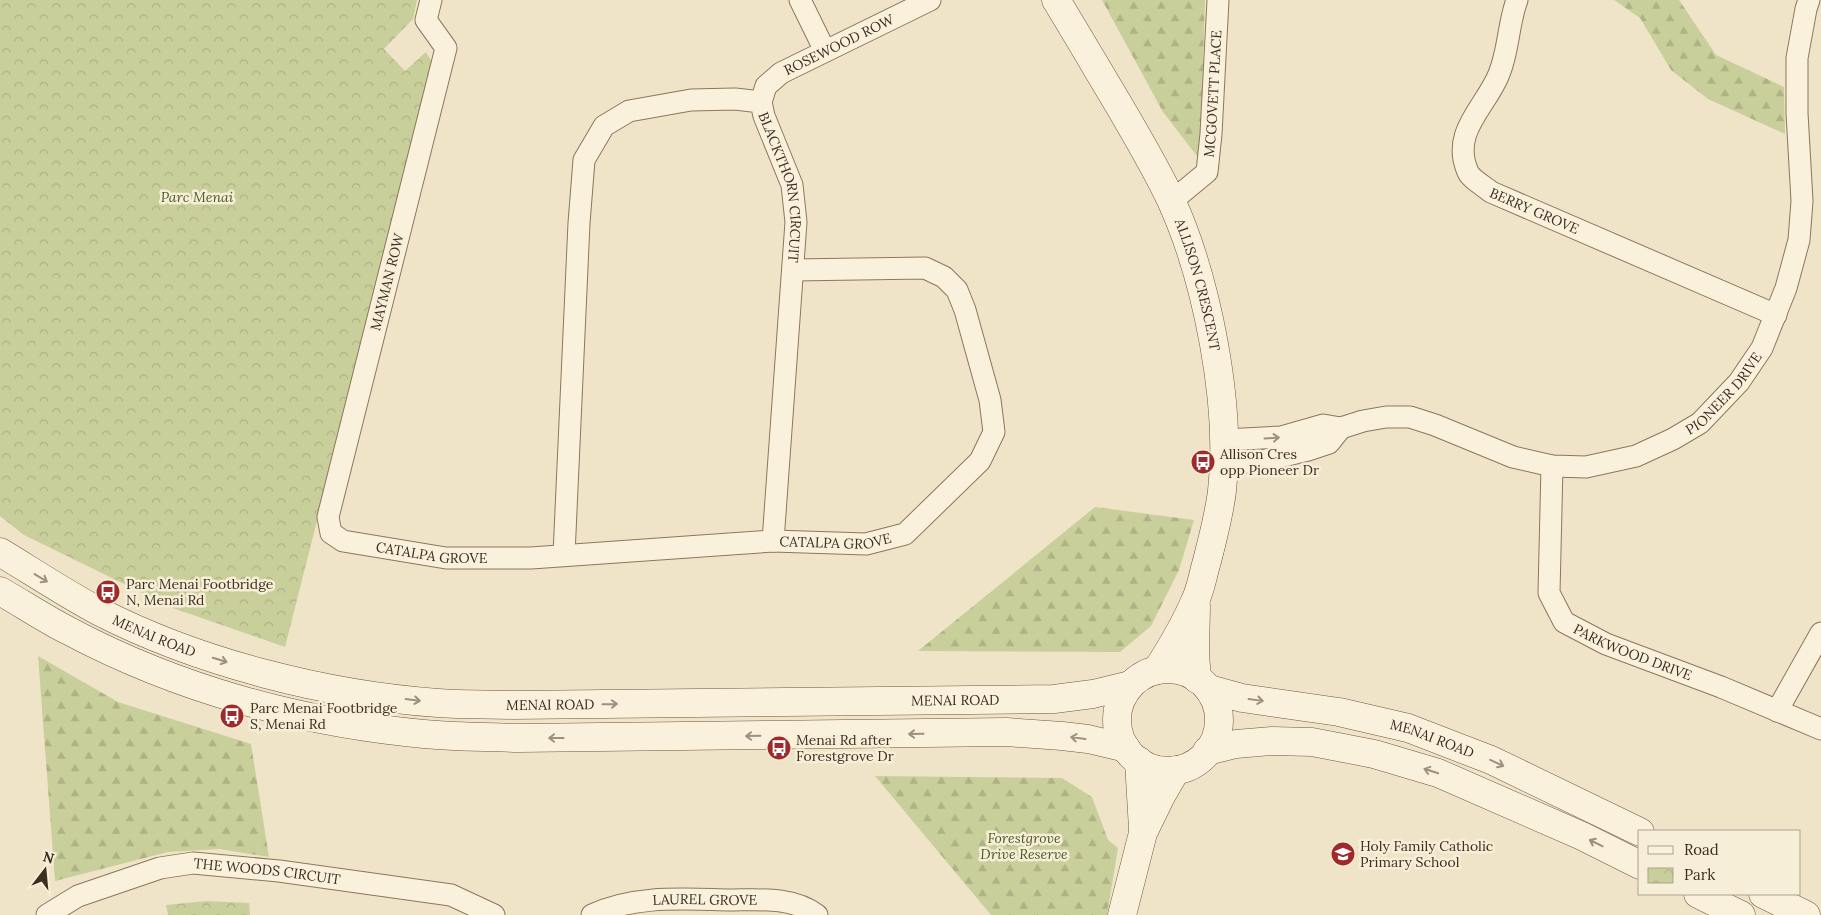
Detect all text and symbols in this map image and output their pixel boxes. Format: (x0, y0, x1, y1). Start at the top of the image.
street label: ROSEWOOD ROW (781, 10, 898, 79)
street label: MCGOVETT PLACE (1200, 29, 1225, 158)
street label: BLACKTHORN CIRCUIT (754, 109, 805, 263)
street label: BERRY GROVE (1487, 184, 1582, 238)
park label: Parc Menai (161, 188, 234, 206)
street label: ALLISON CRESCENT (1170, 215, 1224, 352)
street label: MAYMAN ROW (366, 230, 408, 333)
street label: PIONEER DRIVE (1682, 348, 1766, 439)
one-way arrow (1264, 433, 1280, 442)
place label: Allison Cres opp Pioneer Dr (1219, 445, 1319, 479)
bus stop icon: Allison Cres opp Pioneer Dr (1190, 449, 1216, 475)
street label: CATALPA GROVE (779, 529, 893, 553)
street label: CATALPA GROVE (375, 538, 488, 568)
one-way arrow (34, 573, 48, 583)
place label: Parc Menai Footbridge N, Menai Rd (126, 575, 274, 609)
bus stop icon: Parc Menai Footbridge N, Menai Rd (95, 579, 121, 605)
street label: MENAI ROAD (110, 611, 198, 661)
street label: PARKWOOD DRIVE (1570, 620, 1695, 685)
one-way arrow (212, 656, 228, 665)
street label: MENAI ROAD (911, 691, 999, 710)
one-way arrow (405, 695, 421, 705)
street label: MENAI ROAD (506, 695, 594, 714)
one-way arrow (1248, 696, 1264, 706)
place label: Parc Menai Footbridge S, Menai Rd (250, 699, 398, 733)
one-way arrow (602, 699, 618, 709)
bus stop icon: Parc Menai Footbridge S, Menai Rd (219, 703, 245, 729)
street label: MENAI ROAD (1388, 715, 1477, 762)
one-way arrow (908, 729, 924, 738)
one-way arrow (745, 731, 762, 741)
place label: Menai Rd after Forestgrove Dr (796, 731, 894, 765)
one-way arrow (548, 733, 564, 743)
one-way arrow (1070, 733, 1086, 743)
bus stop icon: Menai Rd after Forestgrove Dr (766, 735, 792, 761)
one-way arrow (1489, 758, 1504, 768)
one-way arrow (1424, 766, 1440, 776)
park label: Forestgrove Drive Reserve (980, 829, 1068, 863)
legend (1638, 830, 1801, 895)
place label: Holy Family Catholic Primary School (1360, 837, 1493, 871)
one-way arrow (1589, 838, 1604, 847)
text: Road (1684, 840, 1719, 859)
school or university icon: Holy Family Catholic Primary School (1330, 841, 1356, 867)
north arrow (20, 845, 70, 895)
text: N (41, 847, 56, 868)
street label: THE WOODS CIRCUIT (193, 854, 342, 888)
text: Park (1684, 865, 1715, 884)
street label: LAUREL GROVE (652, 890, 758, 909)

